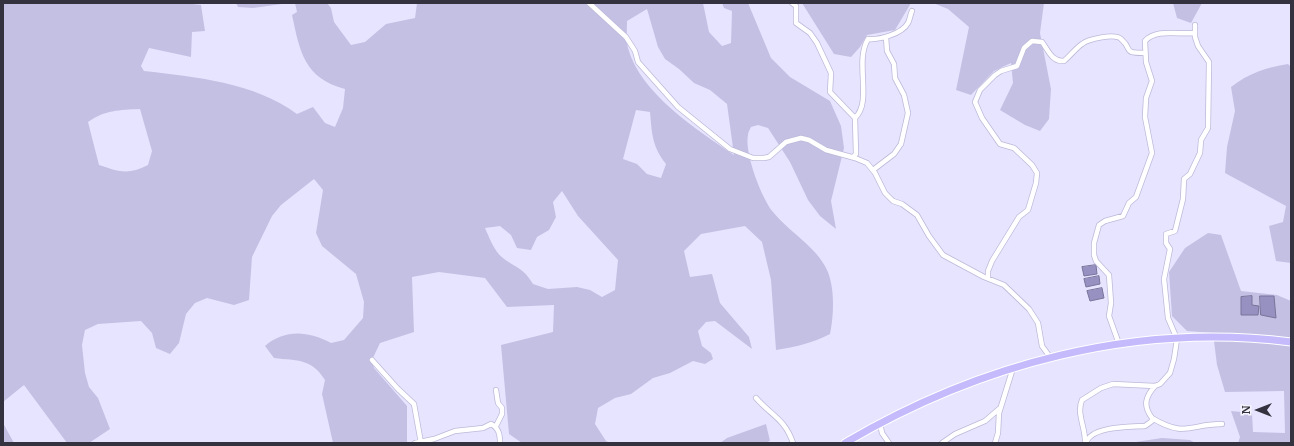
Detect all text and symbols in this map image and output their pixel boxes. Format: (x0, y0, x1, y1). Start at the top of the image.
north arrow (1238, 390, 1278, 430)
text: N (1239, 406, 1253, 414)

